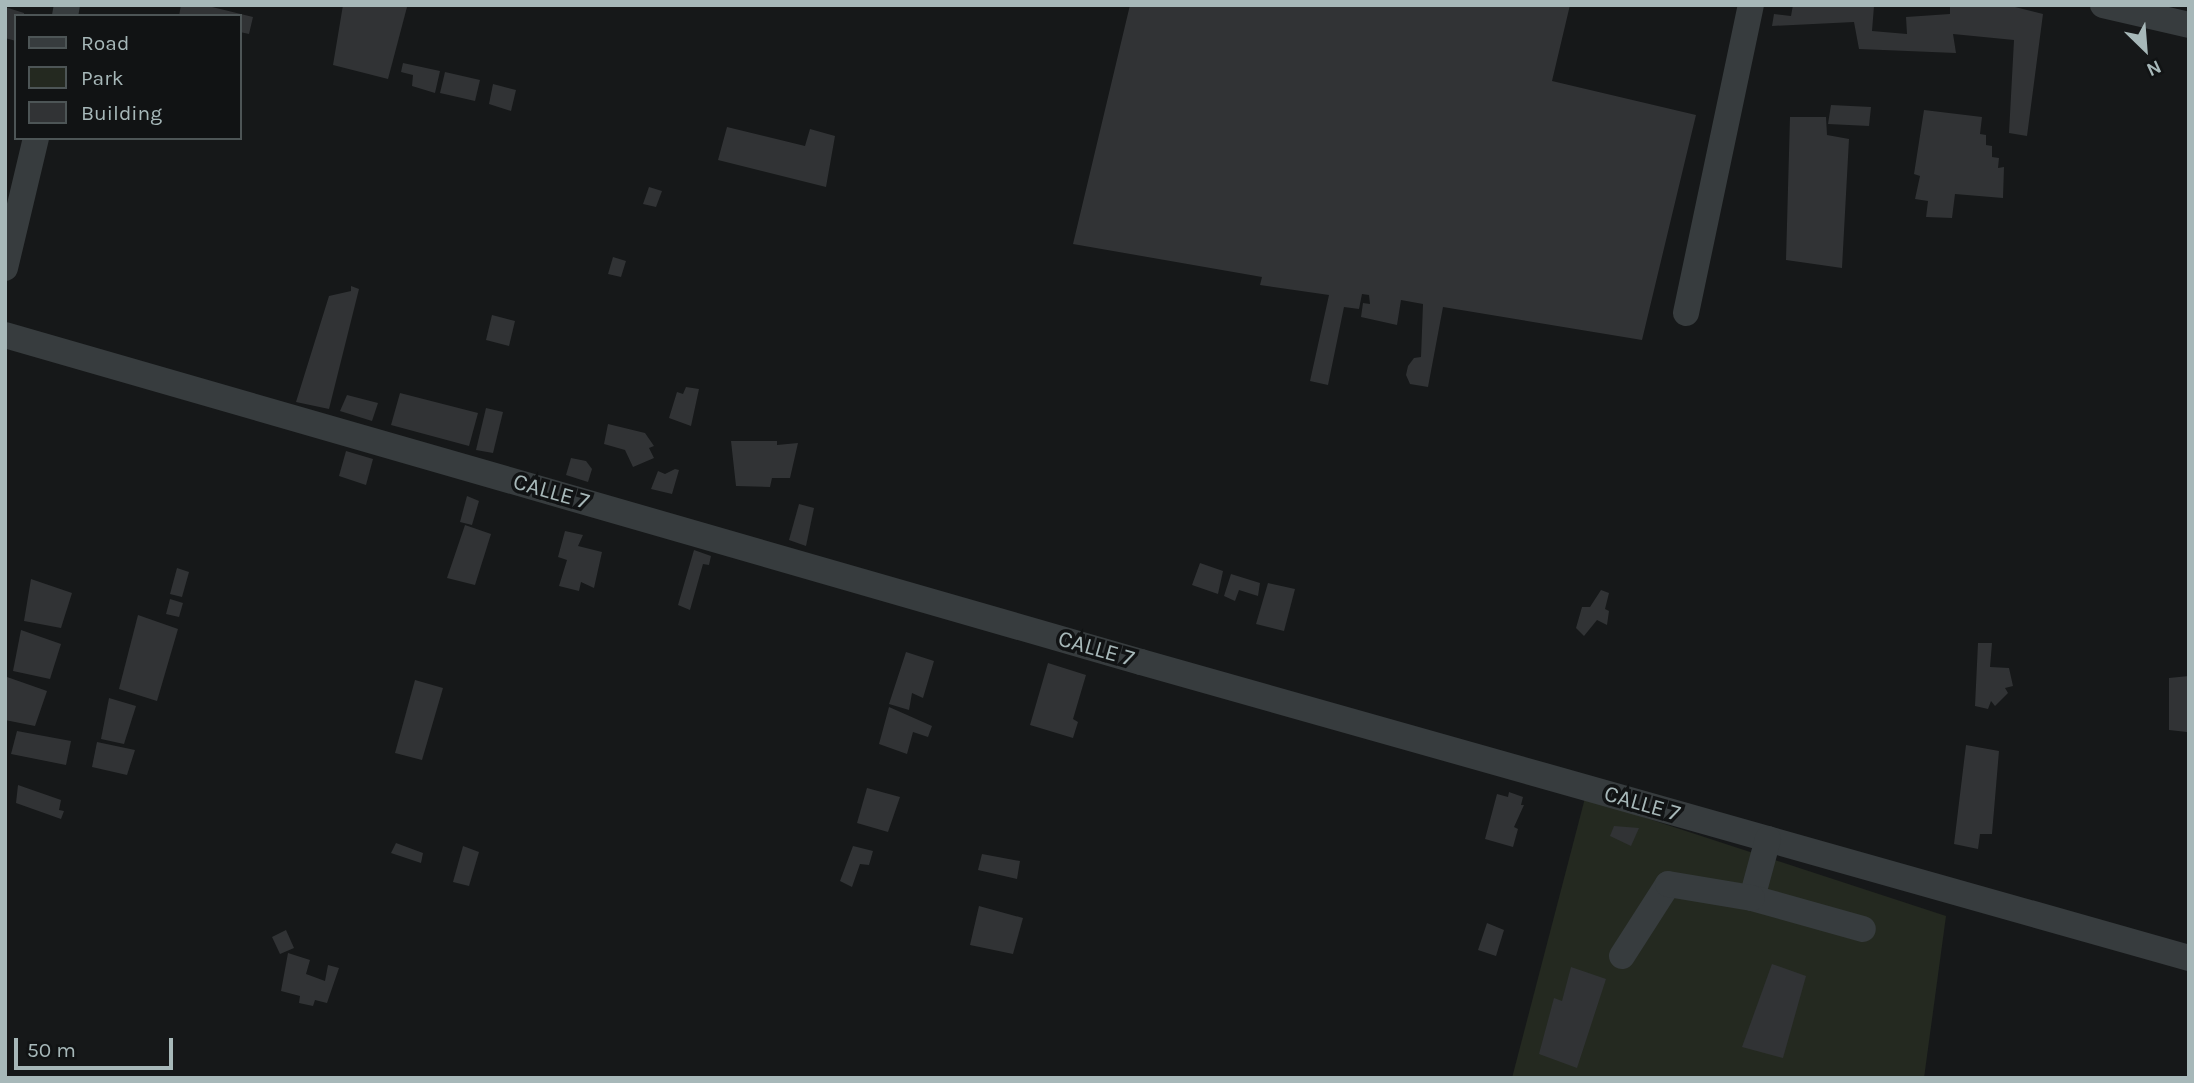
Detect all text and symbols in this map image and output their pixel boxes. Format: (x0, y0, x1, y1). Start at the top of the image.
legend (14, 14, 242, 140)
north arrow (2110, 14, 2180, 84)
text: Road (81, 31, 129, 55)
text: N (2143, 55, 2165, 81)
text: Park (81, 66, 124, 90)
text: Building (81, 101, 162, 125)
street label: CALLE 7 (510, 468, 592, 516)
street label: CALLE 7 (1055, 625, 1137, 673)
street label: CALLE 7 (1601, 780, 1683, 828)
scale bar (18, 1024, 177, 1068)
text: 50 m (27, 1038, 76, 1062)

